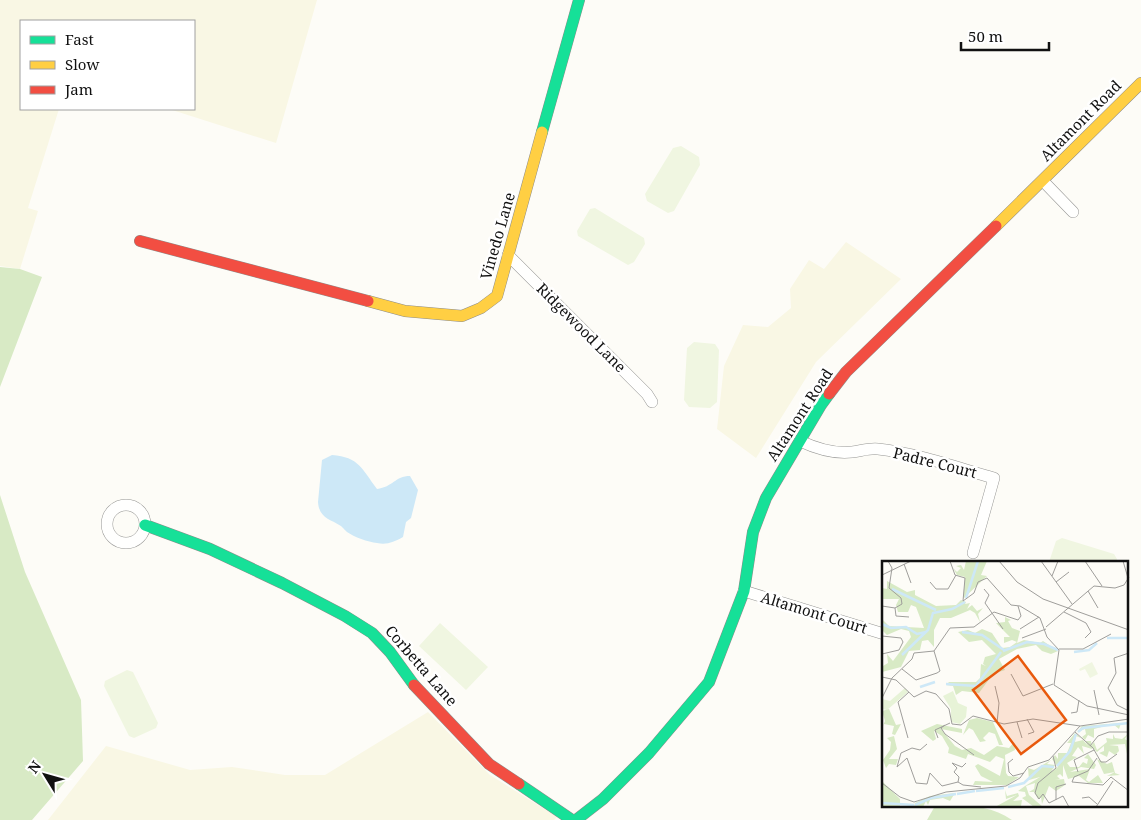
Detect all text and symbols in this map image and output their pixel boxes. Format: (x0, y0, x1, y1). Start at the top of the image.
legend (20, 20, 195, 110)
scale bar (961, 20, 1048, 52)
text: 50 m (968, 26, 1003, 46)
text: Fast (65, 29, 94, 49)
text: Slow (65, 54, 99, 74)
street label: Altamont Road (1035, 75, 1125, 165)
text: Jam (64, 79, 93, 99)
street label: Vinedo Lane (475, 190, 519, 282)
street label: Ridgewood Lane (533, 278, 631, 376)
street label: Altamont Road (762, 364, 837, 465)
street label: Padre Court (891, 442, 979, 482)
inset map (882, 561, 1128, 808)
street label: Altamont Court (759, 586, 870, 638)
street label: Corbetta Lane (381, 621, 462, 710)
north arrow (20, 750, 70, 800)
text: N (23, 757, 45, 777)

